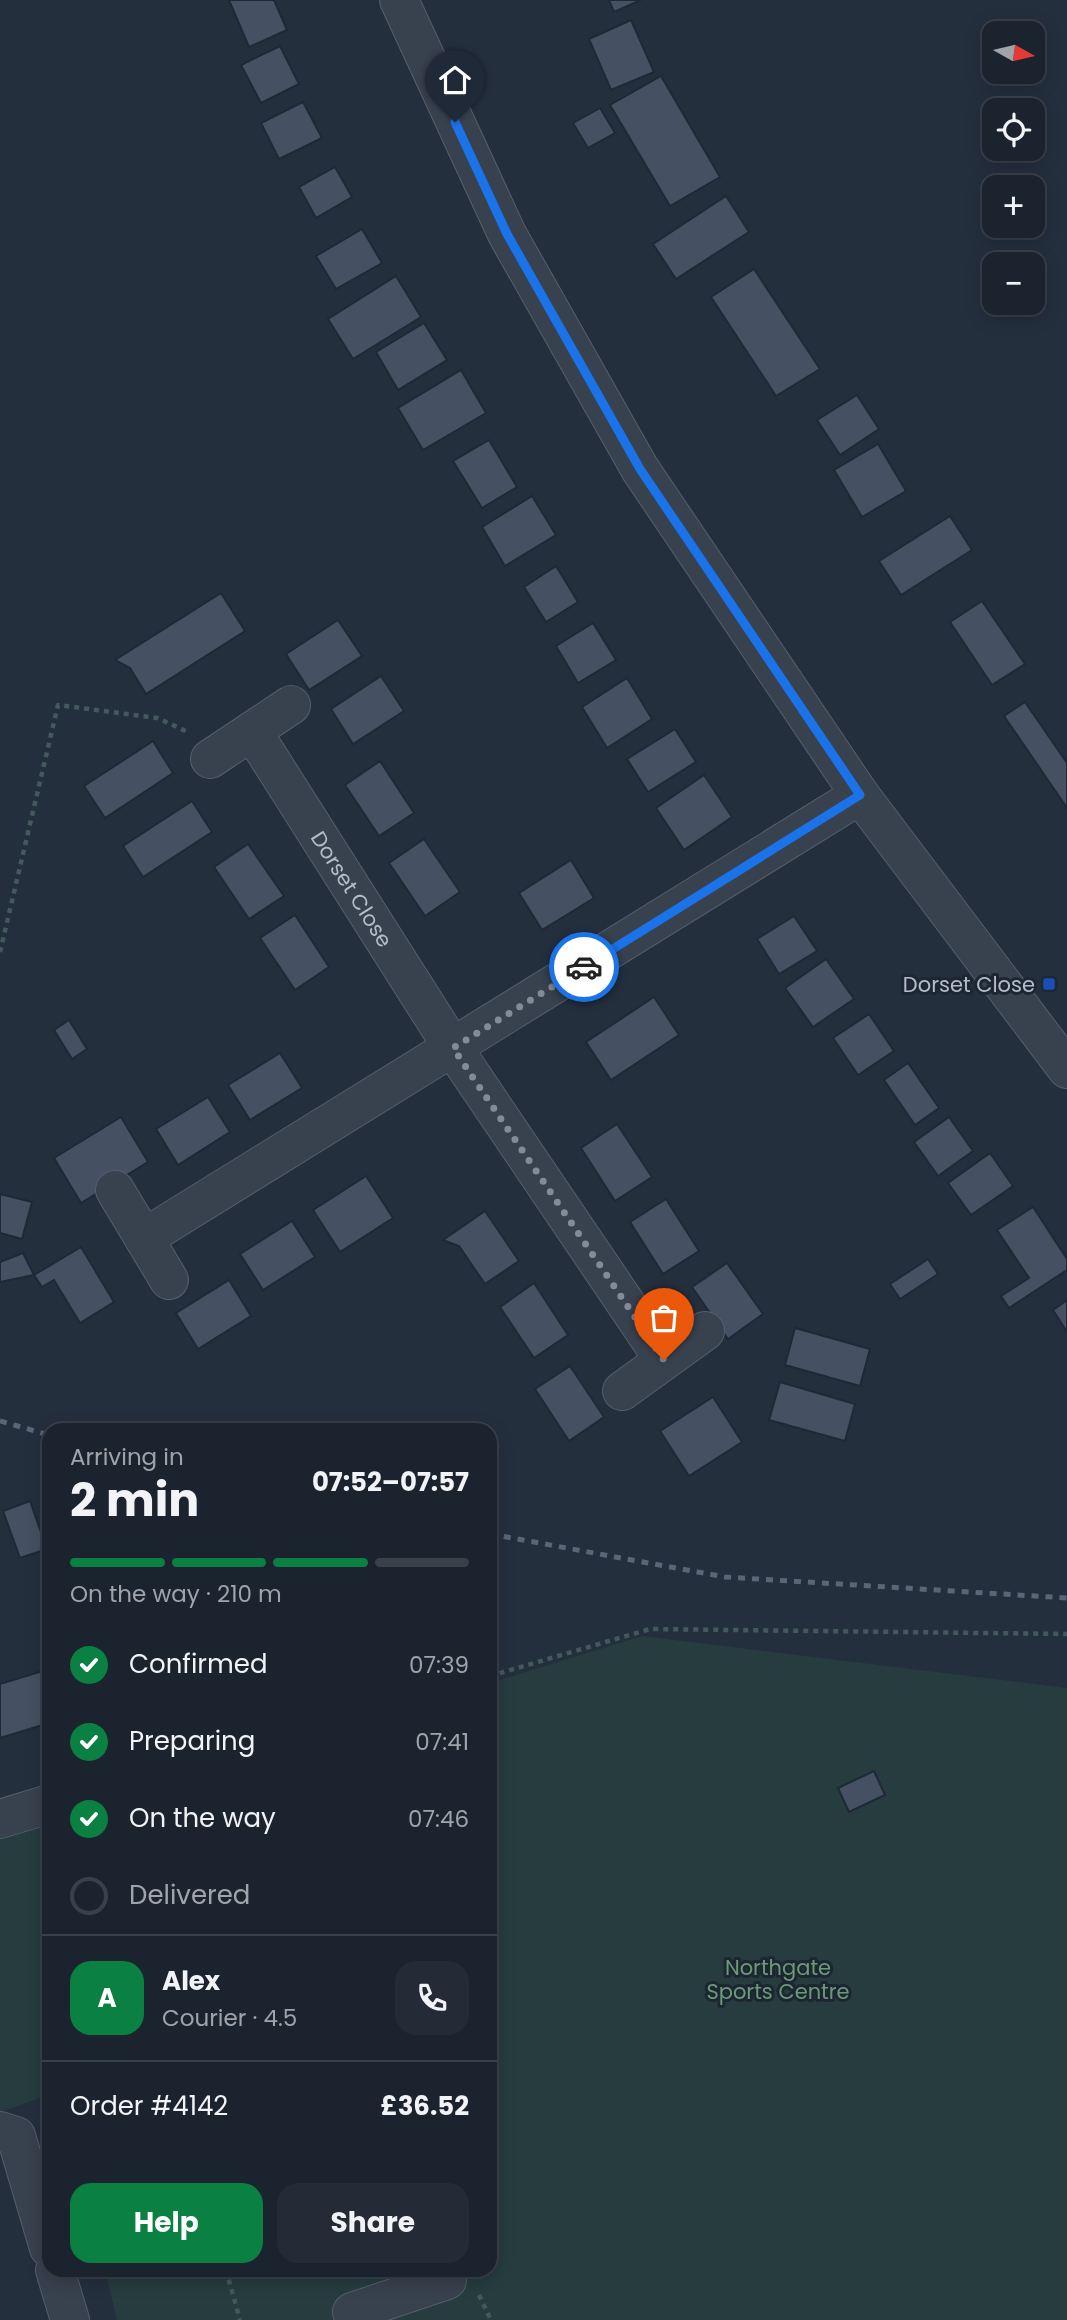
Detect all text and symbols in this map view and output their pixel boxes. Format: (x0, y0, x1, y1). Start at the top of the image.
north arrow (982, 21, 1045, 84)
map controls (982, 21, 1045, 315)
pin (425, 50, 485, 122)
icon: home (436, 61, 474, 99)
button: locate (982, 98, 1045, 161)
button: + (982, 175, 1045, 238)
button: − (982, 252, 1045, 315)
street label: Dorset Close (304, 825, 400, 953)
courier (549, 932, 619, 1002)
icon: car (565, 948, 603, 986)
place label: Dorset Close (903, 970, 1035, 999)
marker: Dorset Close (1041, 976, 1057, 992)
pin (634, 1288, 694, 1360)
icon: bag (645, 1299, 683, 1337)
text: Arriving in (70, 1441, 184, 1473)
text: 07:52–07:57 (312, 1464, 469, 1500)
text: 2 min (70, 1468, 199, 1532)
text: On the way · 210 m (70, 1578, 282, 1610)
icon: check (70, 1646, 108, 1684)
text: Confirmed (129, 1646, 267, 1682)
text: 07:39 (409, 1649, 469, 1681)
icon: check (70, 1723, 108, 1761)
text: Preparing (129, 1723, 255, 1759)
text: 07:41 (415, 1726, 469, 1758)
icon: check (70, 1800, 108, 1838)
text: On the way (129, 1800, 276, 1836)
text: 07:46 (408, 1803, 469, 1835)
text: Delivered (129, 1877, 250, 1913)
park label: Northgate Sports Centre (706, 1953, 850, 2006)
button: phone (395, 1961, 469, 2035)
text: Alex (162, 1963, 220, 1999)
text: A (97, 1980, 117, 2016)
text: Courier · 4.5 (162, 2002, 297, 2034)
text: Order #4142 (70, 2088, 228, 2124)
text: £36.52 (380, 2088, 469, 2124)
button: Help (70, 2183, 263, 2263)
button: Share (277, 2183, 469, 2263)

